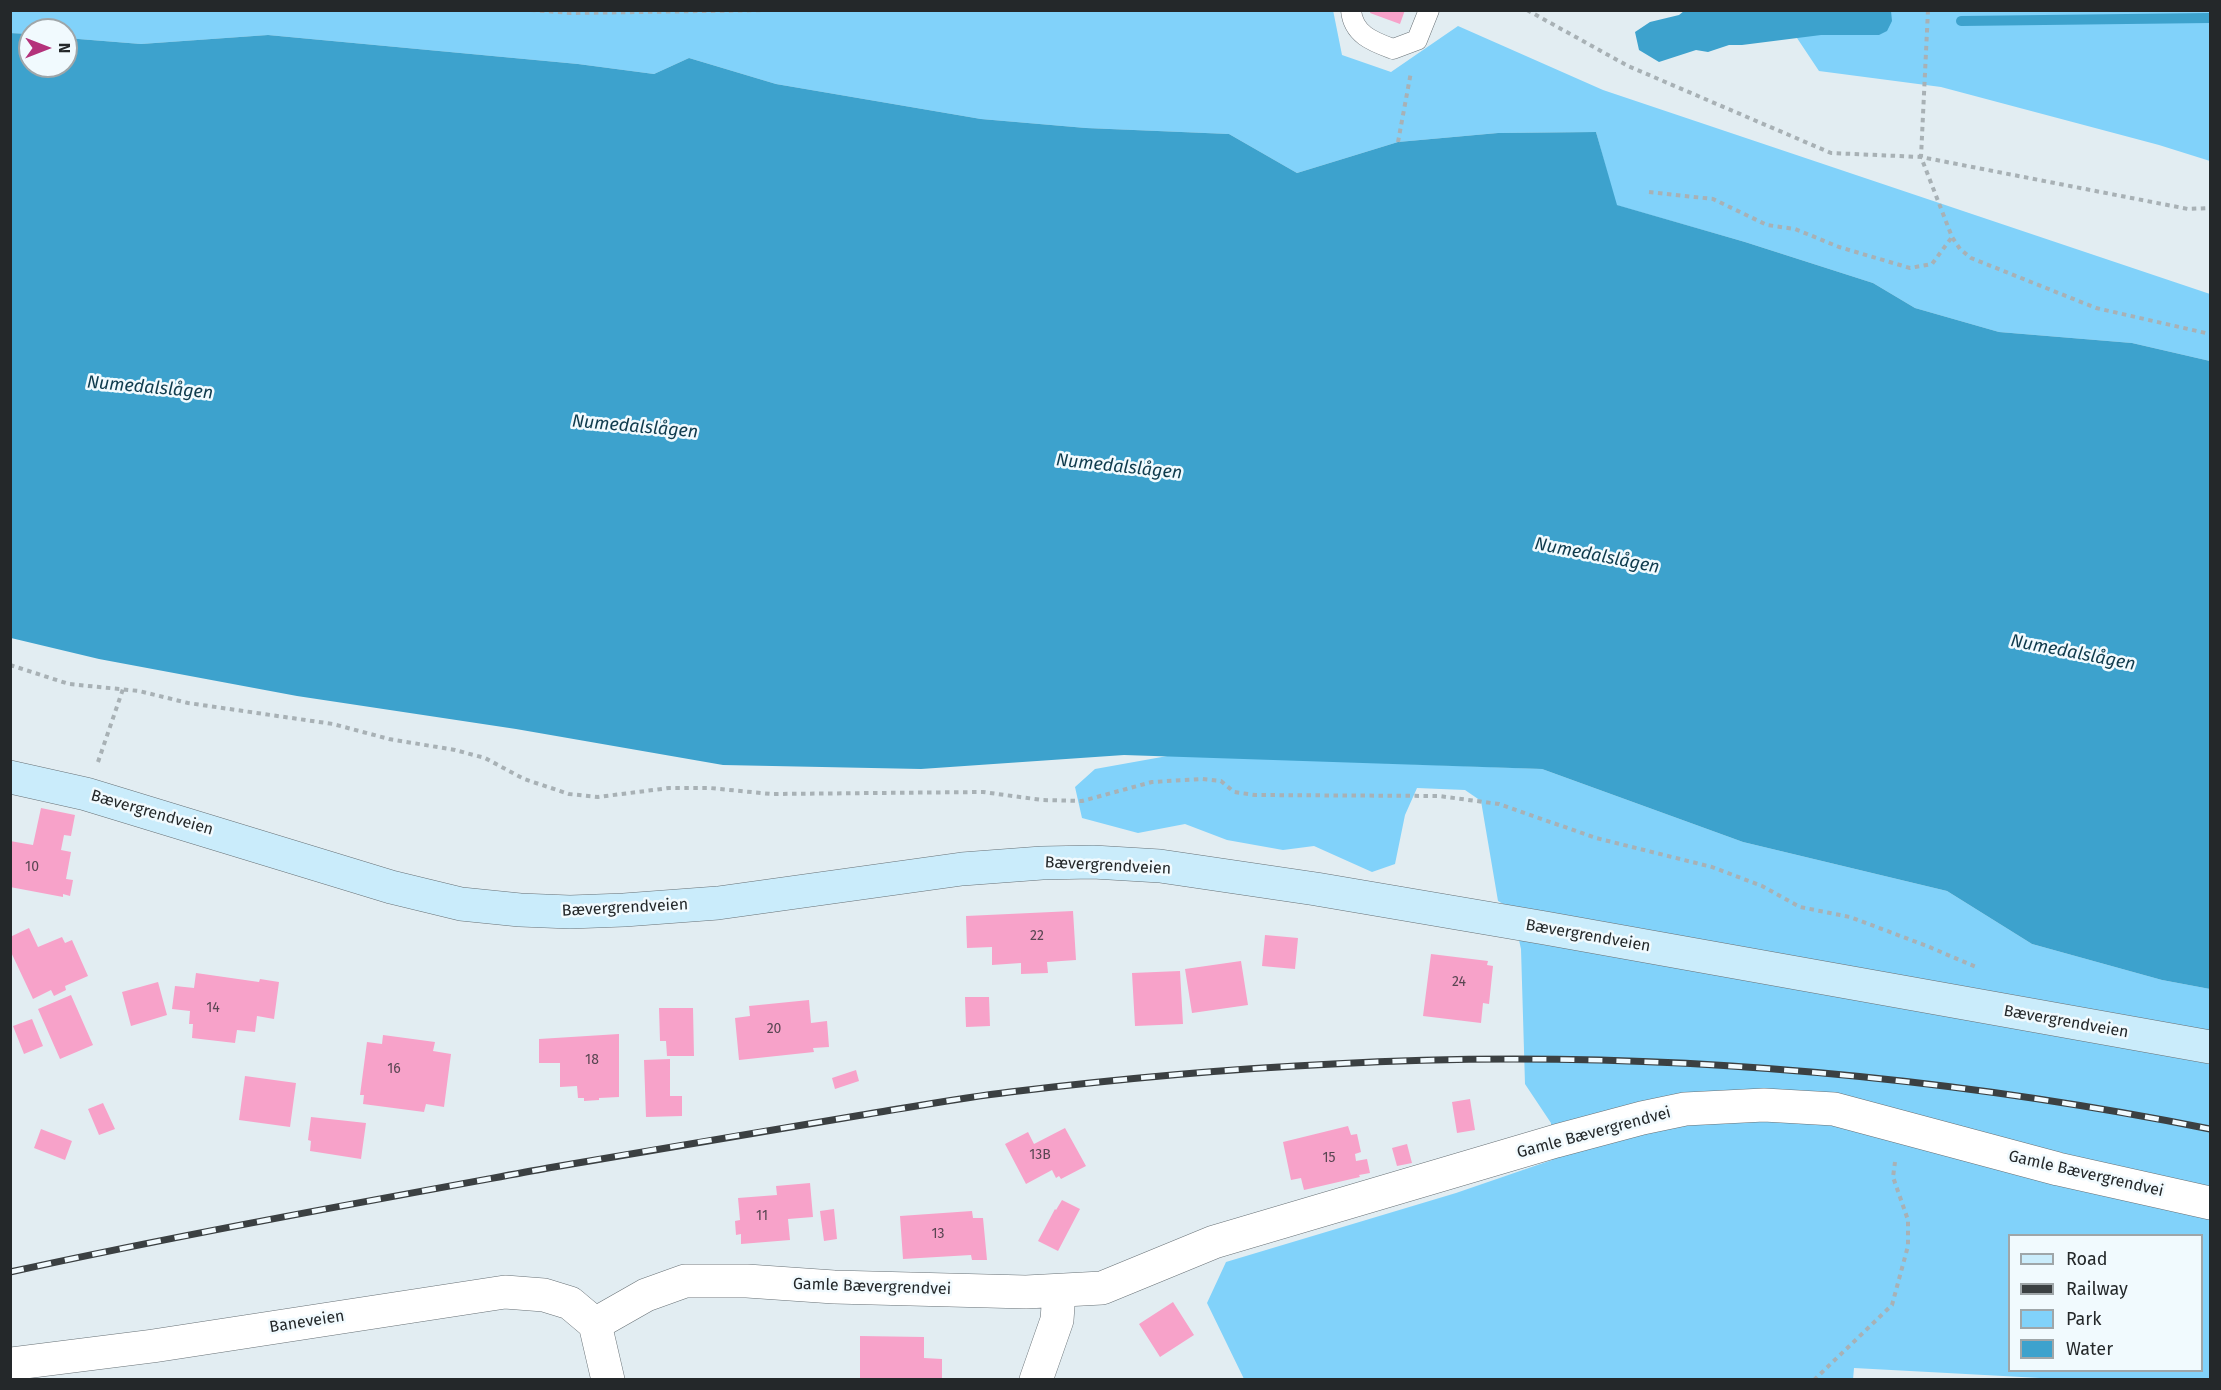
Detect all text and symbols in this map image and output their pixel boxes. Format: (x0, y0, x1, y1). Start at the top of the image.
north arrow (18, 18, 78, 78)
text: N (55, 43, 74, 53)
water label: Numedalslågen (86, 372, 214, 404)
water label: Numedalslågen (571, 411, 699, 443)
water label: Numedalslågen (1055, 450, 1183, 484)
water label: Numedalslågen (1533, 533, 1661, 579)
water label: Numedalslågen (2009, 630, 2137, 676)
street label: Bævergrendveien (89, 786, 215, 840)
street label: Bævergrendveien (1044, 853, 1172, 879)
house number: 10 (25, 859, 39, 875)
street label: Bævergrendveien (561, 895, 689, 921)
street label: Bævergrendveien (1524, 916, 1652, 956)
house number: 22 (1030, 928, 1044, 944)
house number: 24 (1452, 974, 1466, 990)
house number: 14 (206, 1000, 220, 1016)
street label: Bævergrendveien (2002, 1002, 2130, 1042)
house number: 20 (767, 1021, 781, 1037)
house number: 18 (585, 1052, 599, 1068)
house number: 16 (387, 1061, 401, 1077)
street label: Gamle Bævergrendvei (1515, 1103, 1673, 1163)
house number: 13B (1029, 1147, 1051, 1163)
street label: Gamle Bævergrendvei (2007, 1147, 2165, 1201)
house number: 15 (1322, 1150, 1336, 1166)
house number: 11 (756, 1208, 768, 1224)
house number: 13 (931, 1226, 945, 1242)
legend (2008, 1234, 2203, 1372)
text: Road (2066, 1248, 2108, 1270)
street label: Gamle Bævergrendvei (792, 1275, 952, 1299)
text: Railway (2066, 1278, 2128, 1300)
street label: Baneveien (268, 1307, 346, 1337)
text: Park (2066, 1308, 2101, 1330)
text: Water (2066, 1338, 2113, 1360)

